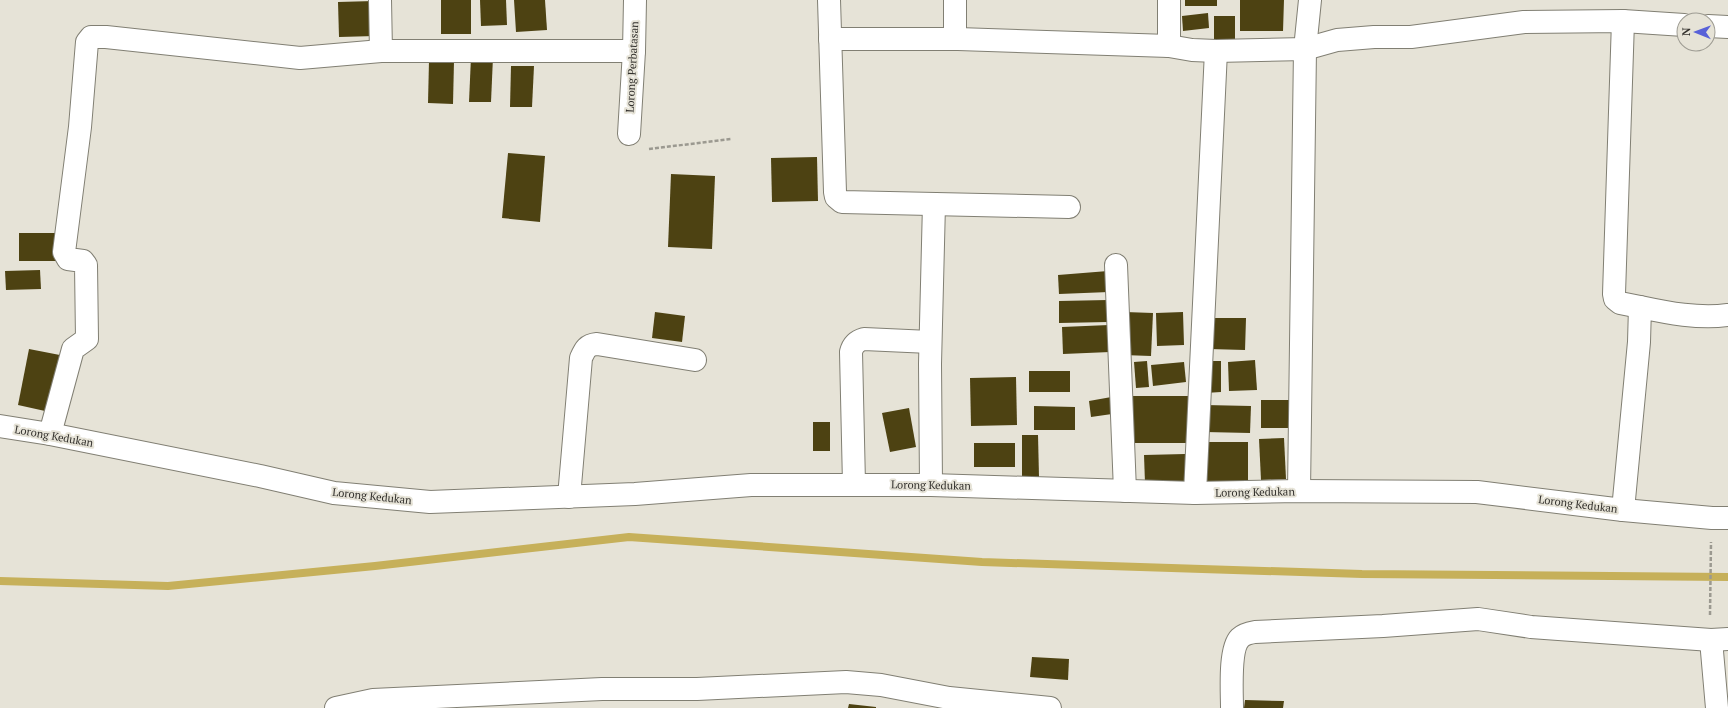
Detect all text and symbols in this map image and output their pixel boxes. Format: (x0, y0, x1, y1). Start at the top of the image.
north arrow (1676, 12, 1716, 52)
street label: Lorong Perbatasan (623, 21, 641, 113)
text: N (1679, 27, 1693, 36)
street label: Lorong Kedukan (14, 422, 95, 450)
street label: Lorong Kedukan (891, 477, 971, 493)
street label: Lorong Kedukan (1215, 484, 1295, 500)
street label: Lorong Kedukan (332, 485, 413, 507)
street label: Lorong Kedukan (1538, 492, 1619, 516)

